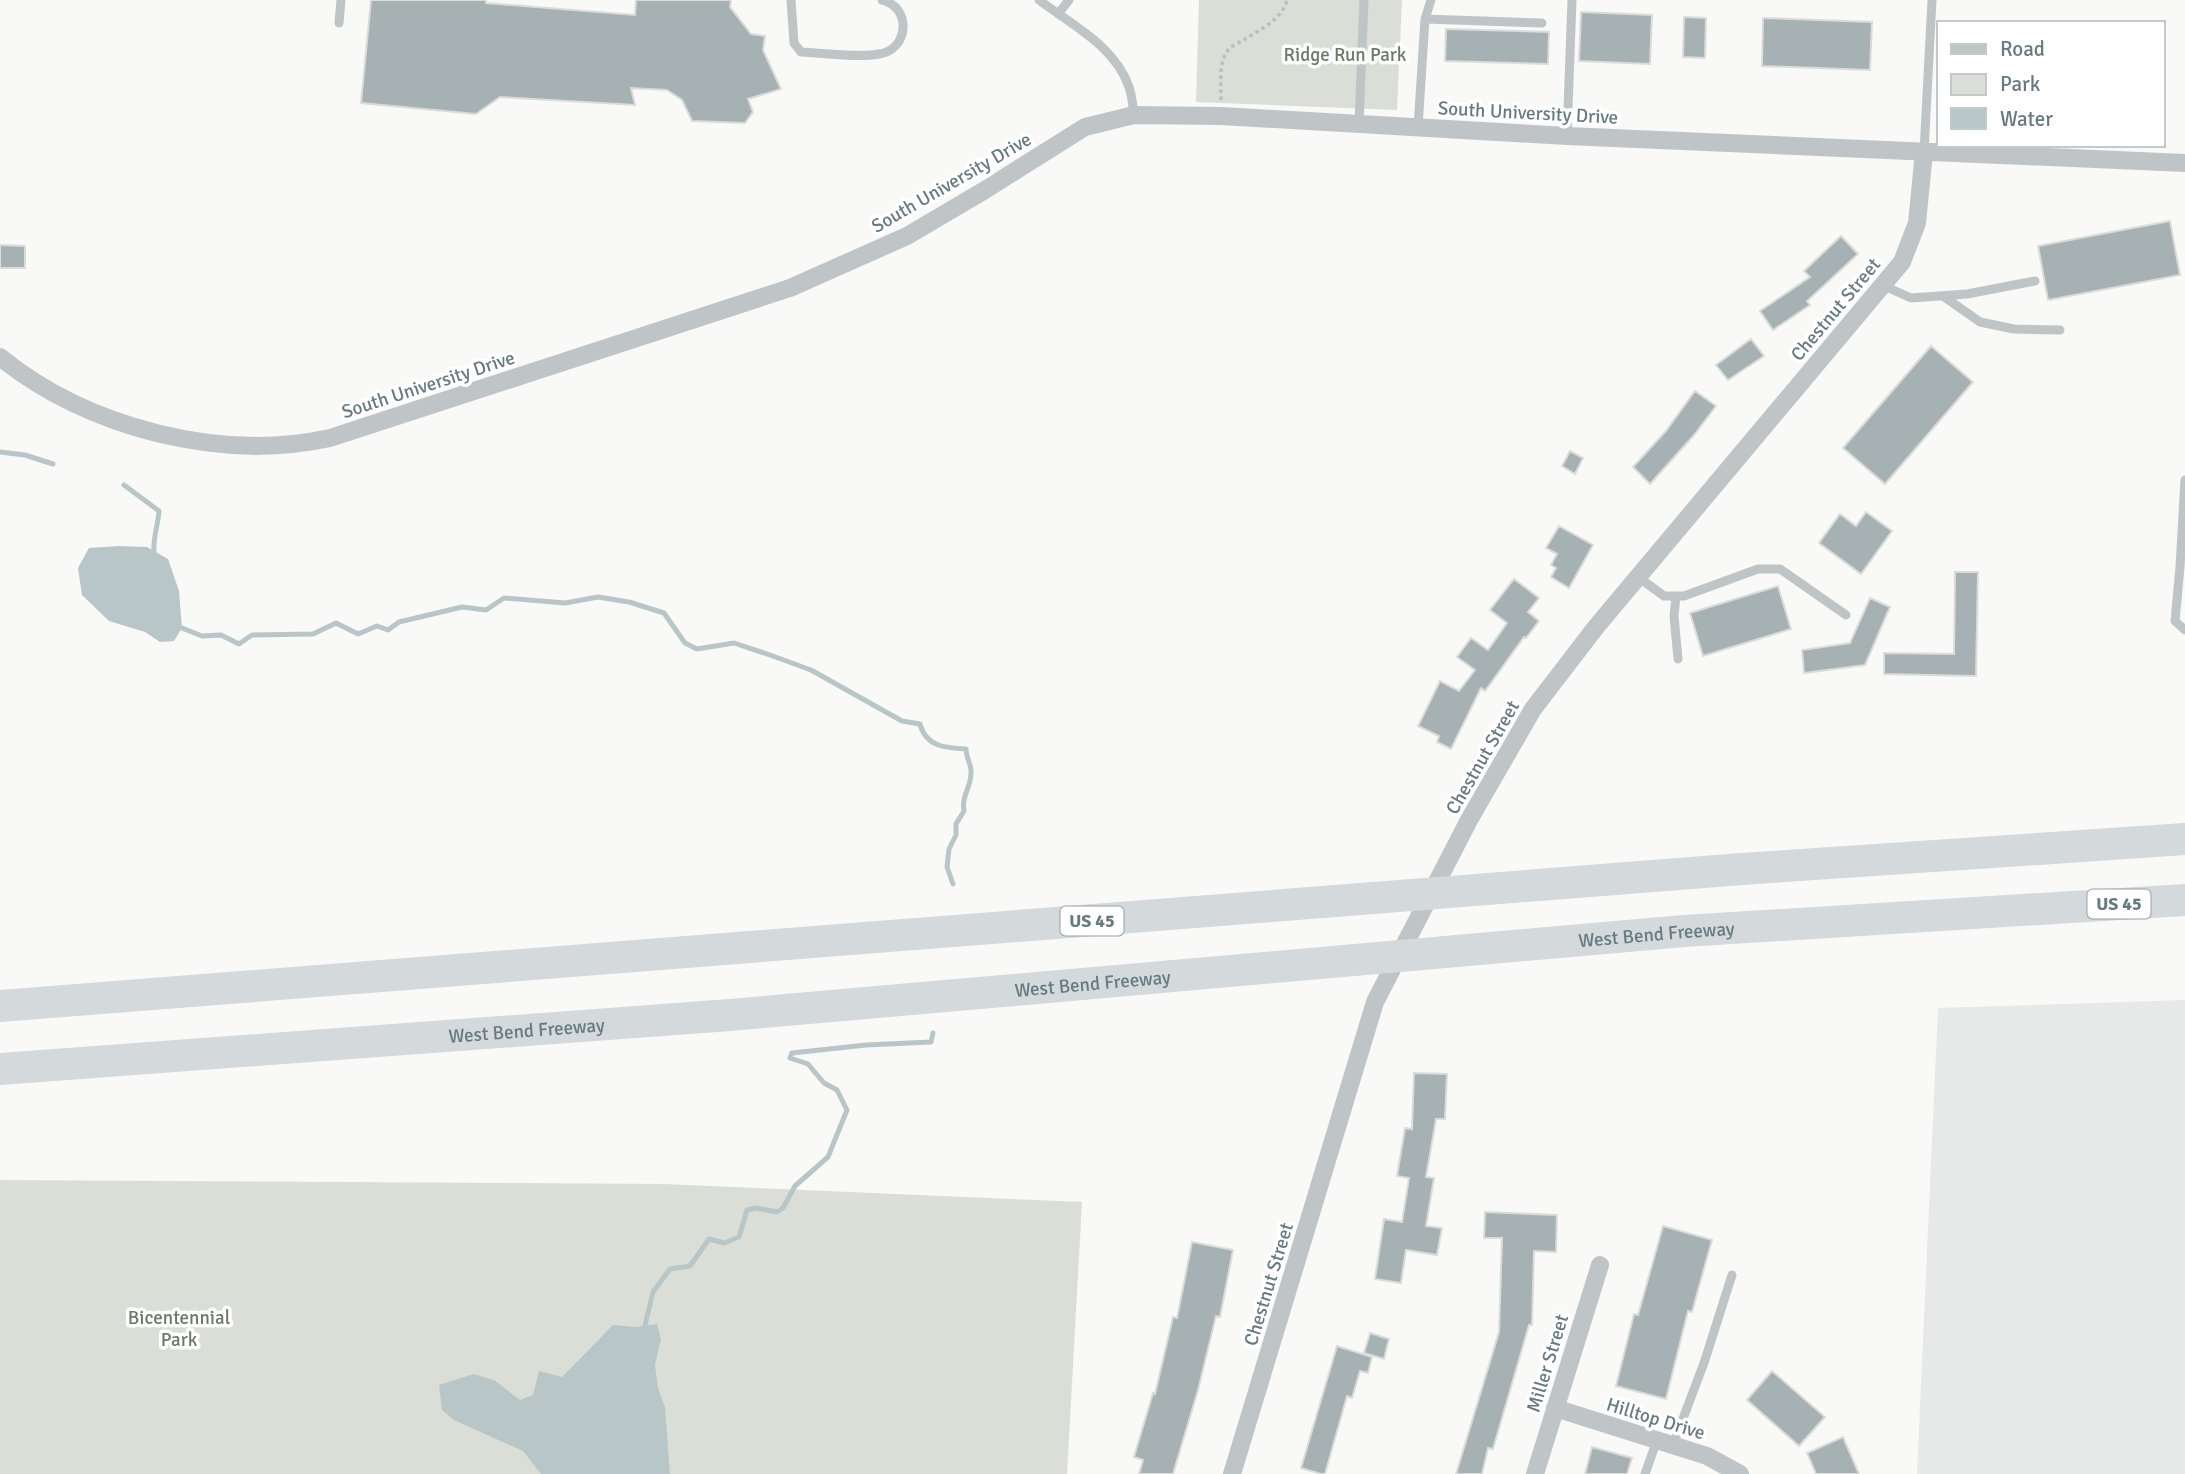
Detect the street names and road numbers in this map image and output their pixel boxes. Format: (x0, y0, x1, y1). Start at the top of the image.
street label: South University Drive (1437, 96, 1619, 130)
street label: South University Drive (867, 127, 1036, 238)
street label: Chestnut Street (1786, 253, 1886, 366)
street label: South University Drive (339, 346, 518, 424)
street label: Chestnut Street (1441, 696, 1525, 819)
road number: US 45 (2088, 890, 2150, 918)
road number: US 45 (1060, 906, 1124, 936)
street label: West Bend Freeway (1578, 917, 1735, 953)
street label: West Bend Freeway (1014, 965, 1172, 1003)
street label: West Bend Freeway (448, 1013, 606, 1049)
street label: Chestnut Street (1239, 1220, 1299, 1349)
street label: Miller Street (1522, 1311, 1574, 1415)
street label: Hilltop Drive (1604, 1393, 1708, 1445)

